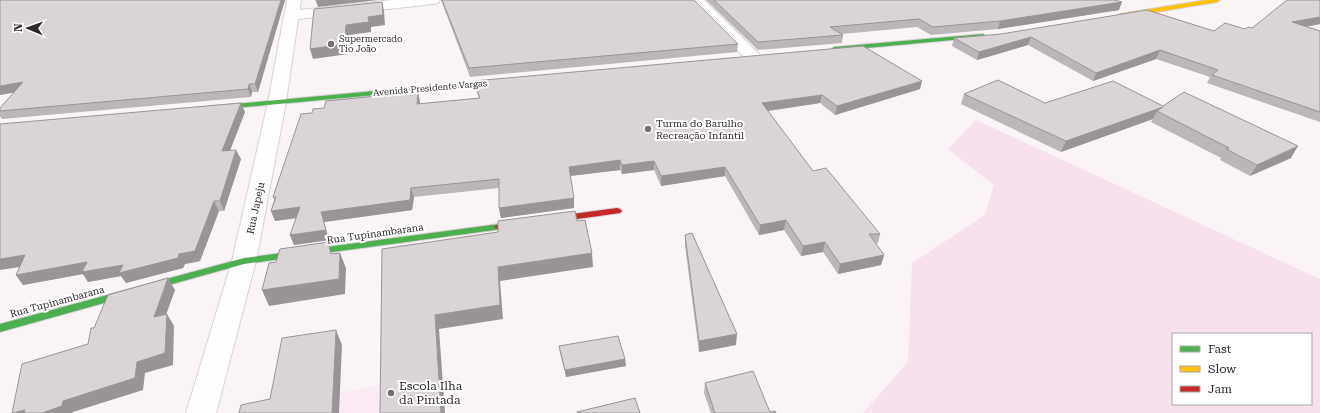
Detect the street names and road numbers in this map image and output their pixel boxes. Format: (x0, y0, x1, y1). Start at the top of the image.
street label: Avenida Presidente Vargas (373, 78, 487, 98)
street label: Rua Japeju (245, 180, 267, 235)
street label: Rua Tupinambarana (326, 221, 425, 246)
street label: Rua Tupinambarana (9, 283, 106, 319)

